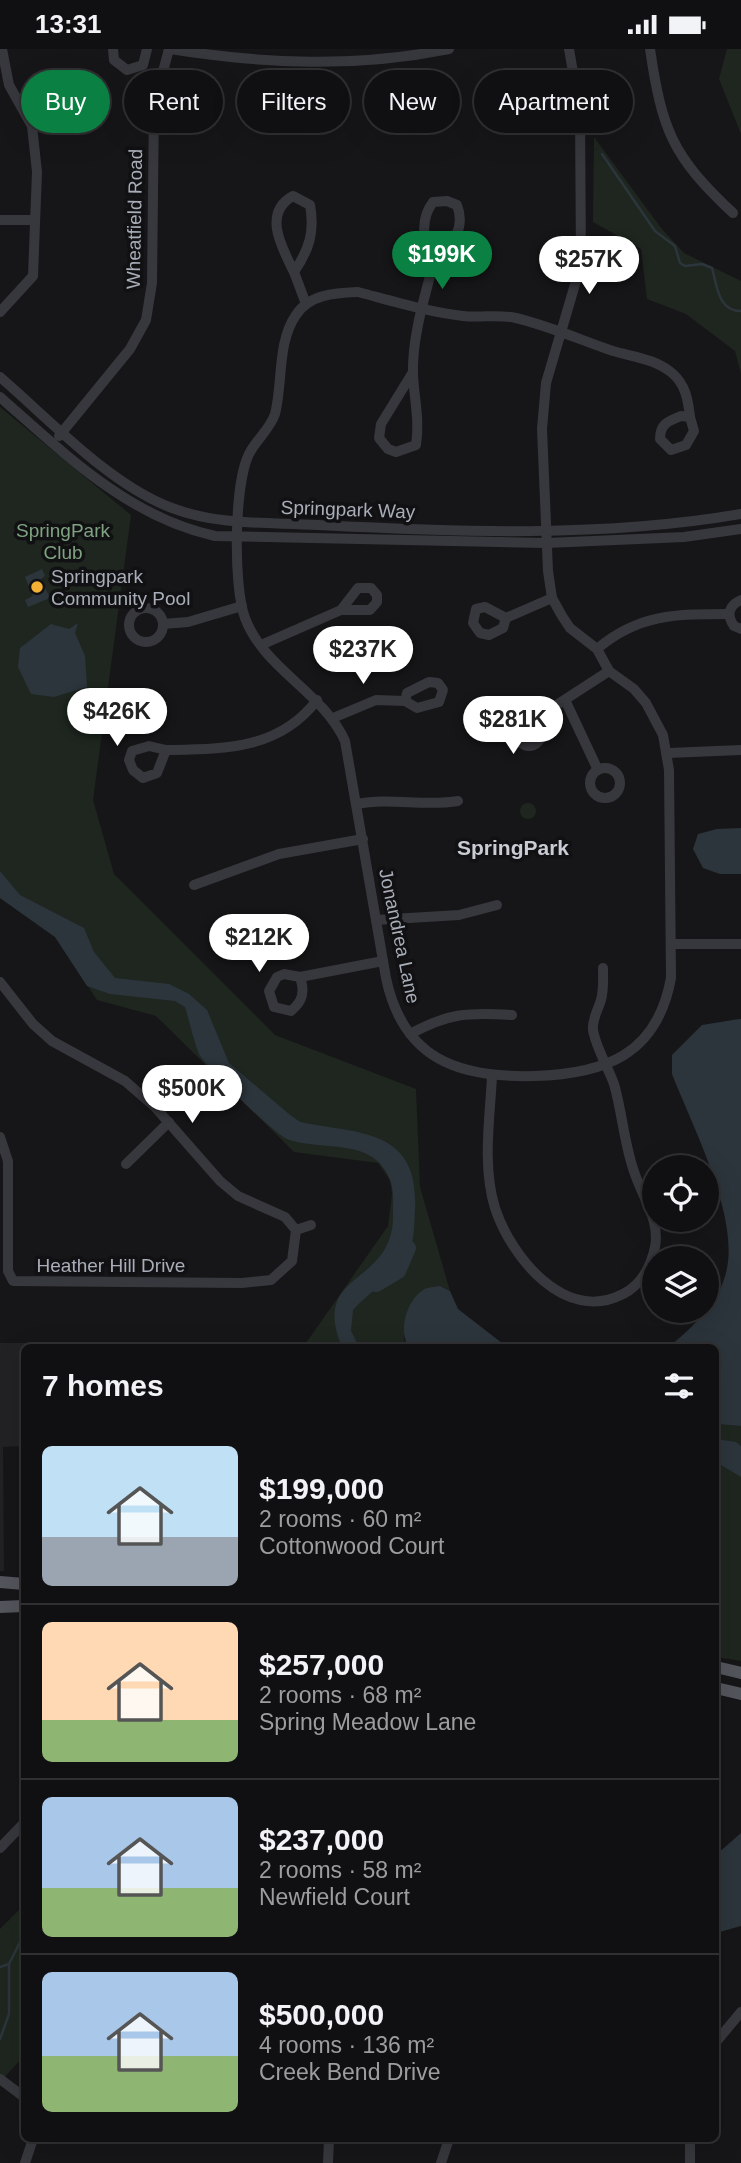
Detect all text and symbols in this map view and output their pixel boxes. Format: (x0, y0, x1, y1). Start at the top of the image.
text: 13:31 (35, 9, 102, 39)
chip: Buy (21, 70, 110, 133)
chip: Rent (124, 70, 223, 133)
chip: Filters (237, 70, 350, 133)
chip: New (364, 70, 460, 133)
chip: Apartment (474, 70, 633, 133)
street label: Wheatfield Road (123, 149, 146, 289)
pin: $199K (393, 231, 491, 291)
pin: $257K (540, 237, 638, 296)
text: $199K (408, 241, 476, 267)
text: $257K (555, 246, 623, 272)
street label: Springpark Way (280, 497, 416, 522)
park label: SpringPark Club (16, 520, 110, 563)
place label: Springpark Community Pool (51, 566, 190, 609)
marker: Springpark Community Pool (29, 579, 45, 595)
pin: $237K (314, 627, 412, 686)
text: $237K (329, 636, 397, 662)
pin: $426K (68, 689, 166, 748)
pin: $281K (464, 697, 562, 756)
text: $426K (83, 698, 151, 724)
text: $281K (479, 706, 547, 732)
district label: SpringPark (457, 836, 569, 859)
street label: Jonandrea Lane (375, 867, 424, 1005)
pin: $212K (210, 915, 308, 974)
text: $212K (225, 924, 293, 950)
pin: $500K (143, 1065, 241, 1125)
text: $500K (158, 1075, 226, 1101)
map controls (642, 1155, 719, 1323)
button: locate (642, 1155, 719, 1232)
button: layers (642, 1246, 719, 1323)
street label: Heather Hill Drive (37, 1255, 185, 1276)
icon: filters (660, 1367, 698, 1405)
text: 7 homes (42, 1369, 164, 1402)
text: $199,000 (259, 1472, 384, 1505)
icon: home (98, 1474, 182, 1558)
text: 2 rooms · 60 m² (259, 1506, 421, 1532)
text: Cottonwood Court (259, 1533, 444, 1559)
text: $257,000 (259, 1648, 384, 1681)
icon: home (98, 1650, 182, 1734)
text: 2 rooms · 68 m² (259, 1682, 421, 1708)
text: Spring Meadow Lane (259, 1709, 476, 1735)
text: $237,000 (259, 1823, 384, 1856)
icon: home (98, 1825, 182, 1909)
text: 2 rooms · 58 m² (259, 1857, 421, 1883)
text: Newfield Court (259, 1884, 410, 1910)
text: $500,000 (259, 1998, 384, 2031)
icon: home (98, 2000, 182, 2084)
text: 4 rooms · 136 m² (259, 2032, 434, 2058)
text: Creek Bend Drive (259, 2059, 441, 2085)

